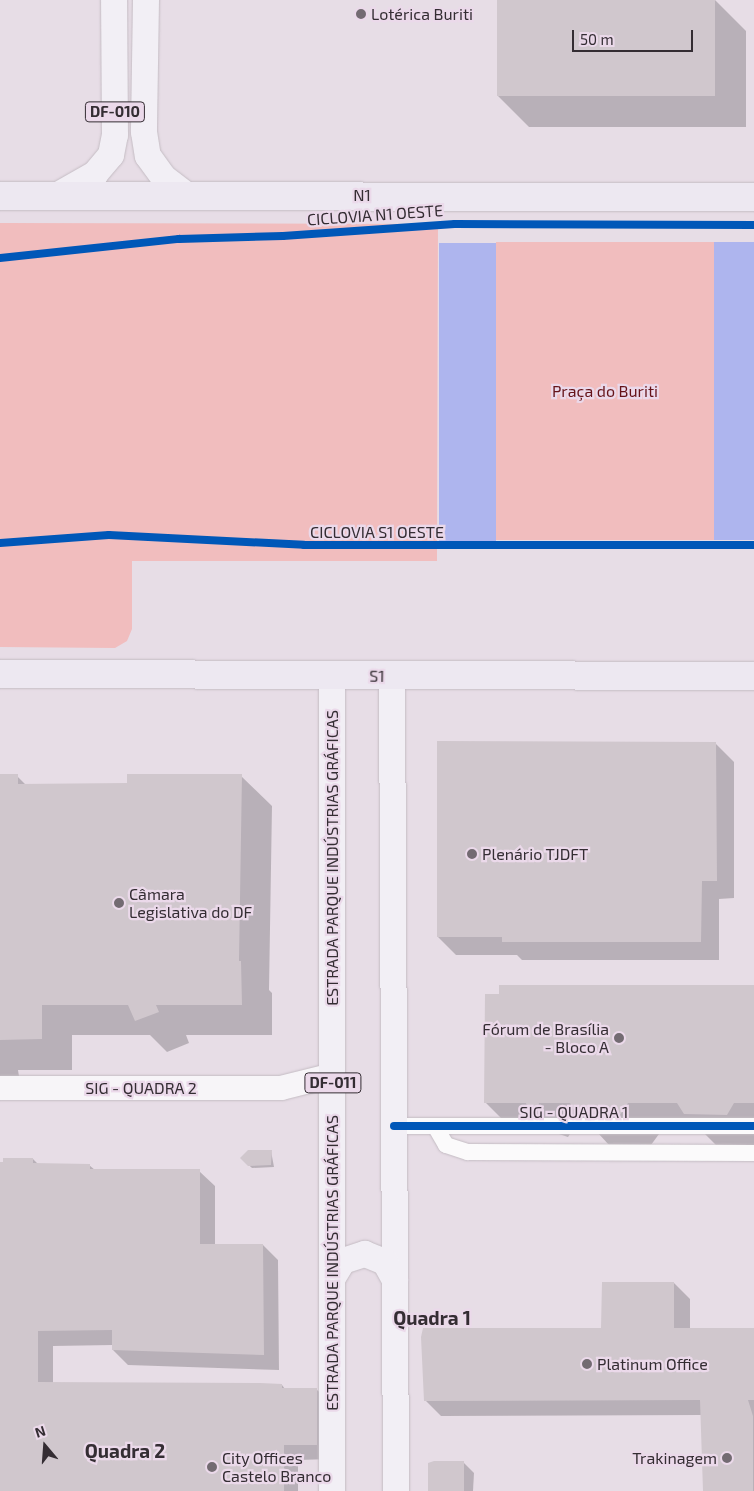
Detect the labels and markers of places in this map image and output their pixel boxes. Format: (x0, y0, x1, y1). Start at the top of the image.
place label: Lotérica Buriti (371, 4, 473, 24)
marker: Lotérica Buriti (355, 8, 367, 20)
place label: Plenário TJDFT (482, 844, 589, 864)
marker: Plenário TJDFT (466, 848, 478, 860)
place label: Câmara Legislativa do DF (129, 884, 252, 922)
marker: Câmara Legislativa do DF (113, 897, 125, 909)
place label: Fórum de Brasília - Bloco A (482, 1019, 609, 1057)
marker: Fórum de Brasília - Bloco A (613, 1032, 625, 1044)
place label: Platinum Office (597, 1354, 708, 1374)
marker: Platinum Office (581, 1358, 593, 1370)
place label: City Offices Castelo Branco (222, 1448, 331, 1486)
place label: Trakinagem (632, 1448, 717, 1468)
marker: Trakinagem (721, 1452, 733, 1464)
marker: City Offices Castelo Branco (206, 1461, 218, 1473)

